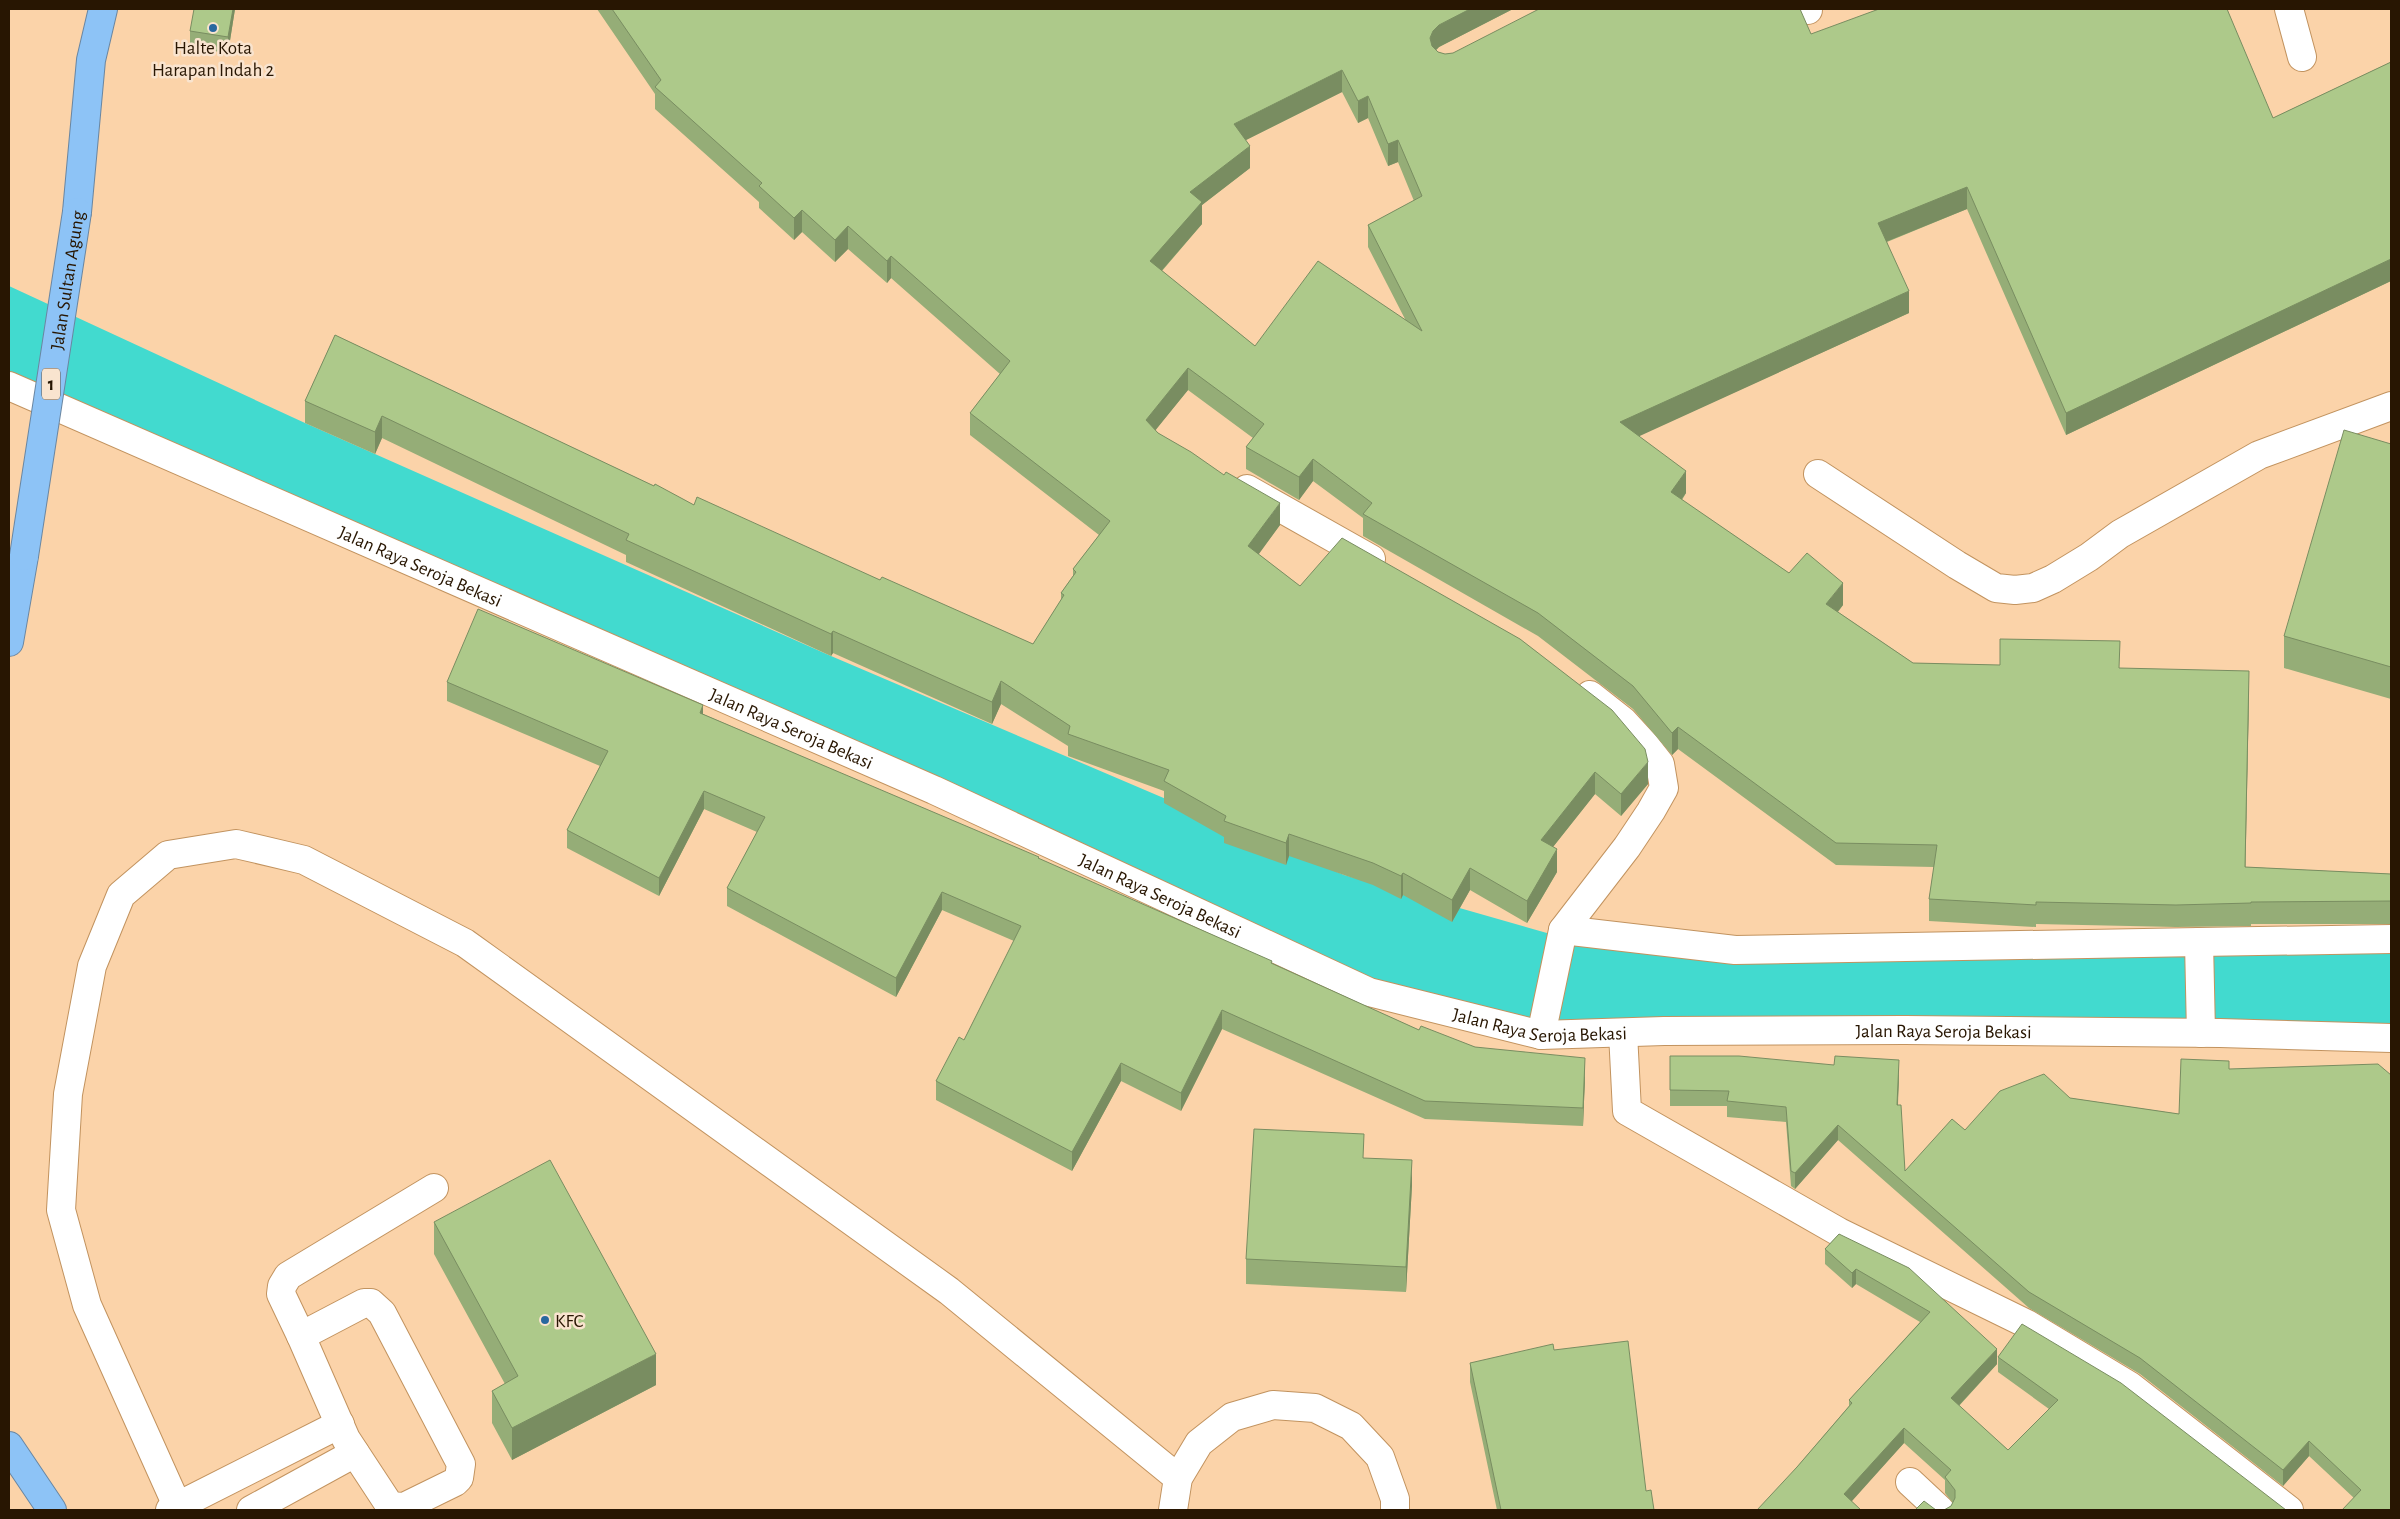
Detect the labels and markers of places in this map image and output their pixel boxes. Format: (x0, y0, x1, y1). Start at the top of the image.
marker: Halte Kota Harapan Indah 2 (207, 22, 219, 34)
place label: Halte Kota Harapan Indah 2 (152, 39, 274, 80)
place label: KFC (555, 1312, 584, 1331)
marker: KFC (539, 1314, 551, 1326)

